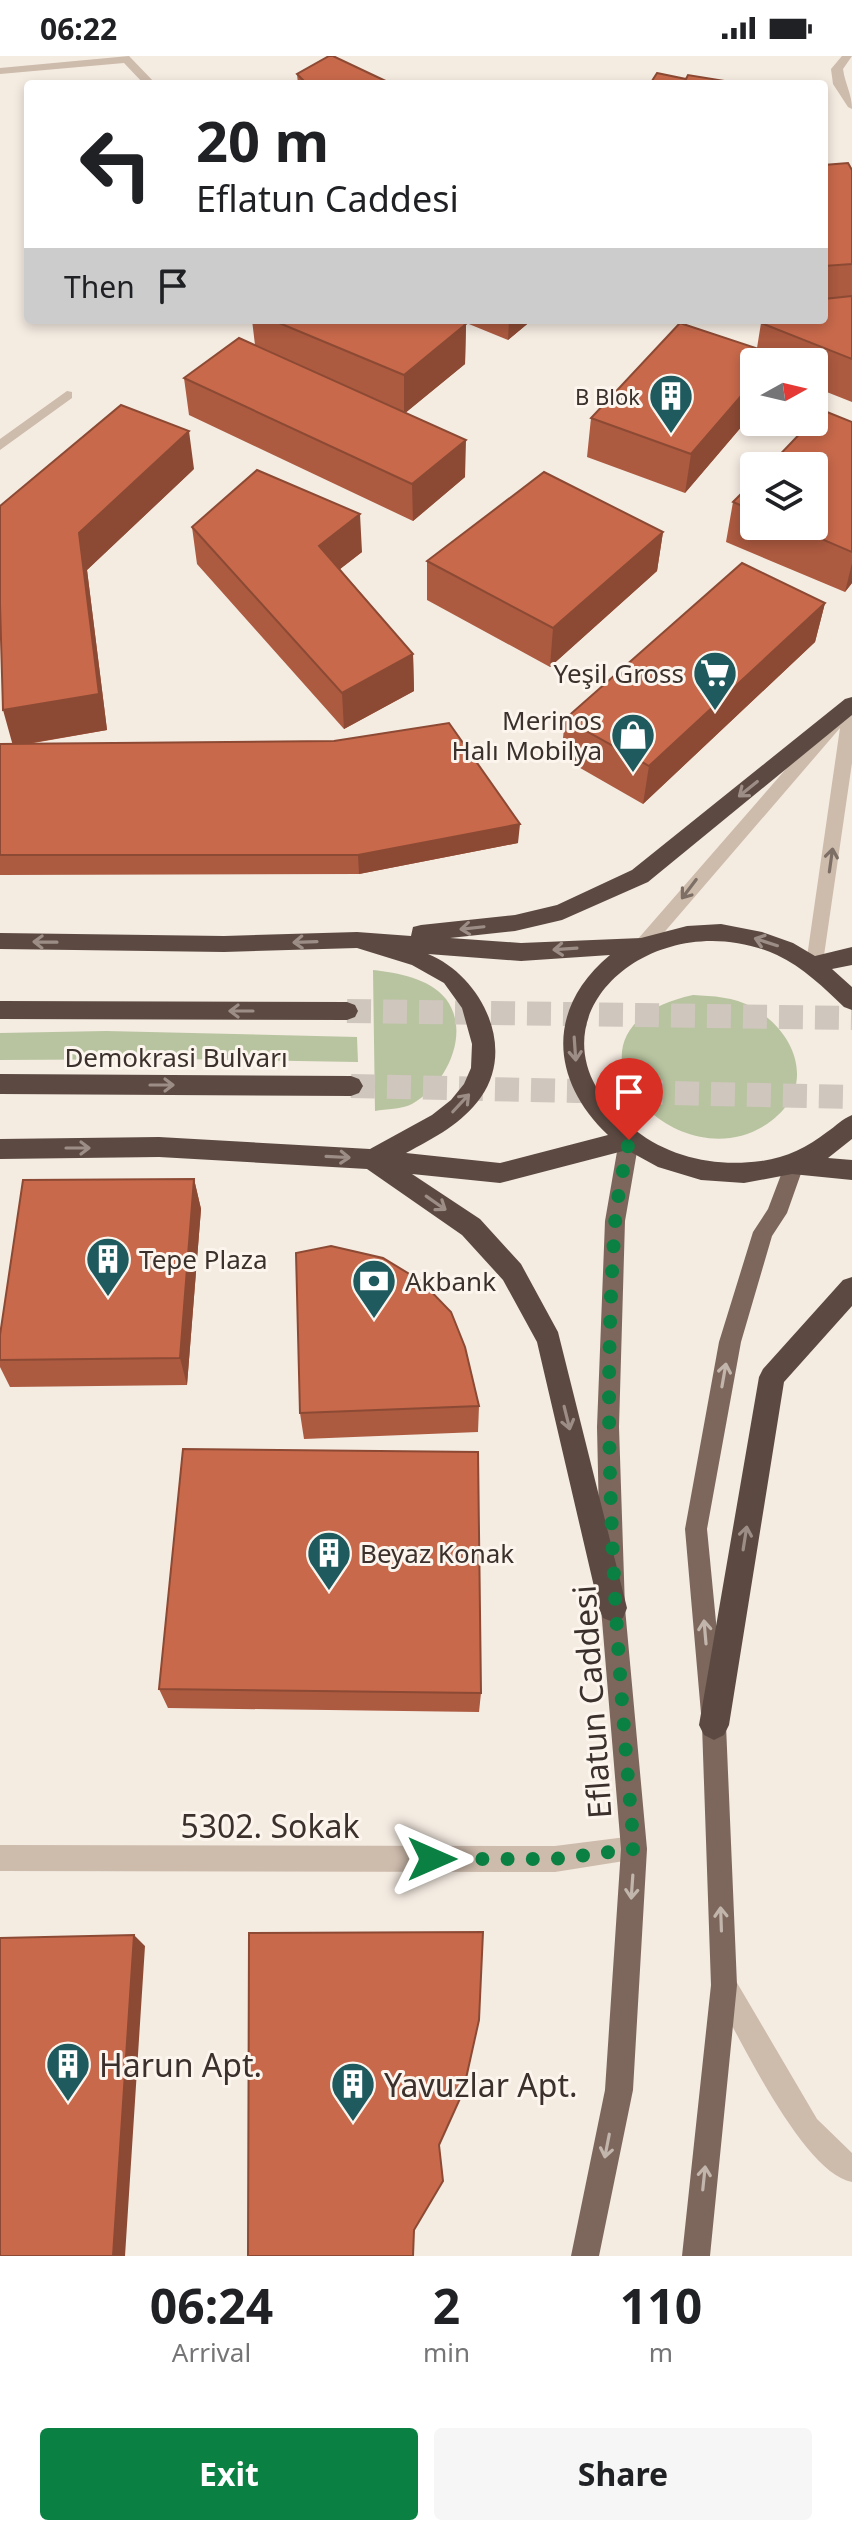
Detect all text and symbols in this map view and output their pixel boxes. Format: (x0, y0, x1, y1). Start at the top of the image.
text: 06:22 (40, 8, 117, 49)
text: 20 m (196, 102, 329, 178)
icon: left (64, 112, 168, 216)
text: Eflatun Caddesi (196, 174, 459, 223)
icon: arrive (151, 264, 195, 308)
text: Then (64, 266, 135, 307)
north arrow (740, 348, 828, 436)
map controls (740, 348, 828, 540)
building icon: B Blok (647, 372, 695, 435)
place label: B Blok (575, 381, 640, 411)
button: layers (740, 452, 828, 540)
supermarket icon: Yeşil Gross (691, 649, 739, 712)
place label: Yeşil Gross (554, 655, 684, 691)
place label: Merinos Halı Mobilya (451, 702, 602, 768)
shop icon: Merinos Halı Mobilya (609, 711, 657, 774)
one-way arrow (738, 780, 759, 798)
one-way arrow (824, 848, 839, 873)
one-way arrow (681, 878, 698, 899)
one-way arrow (459, 920, 486, 935)
one-way arrow (32, 934, 59, 949)
one-way arrow (292, 934, 319, 949)
one-way arrow (754, 934, 779, 948)
one-way arrow (552, 942, 579, 957)
one-way arrow (228, 1003, 255, 1019)
one-way arrow (568, 1035, 583, 1061)
street label: Demokrasi Bulvarı (64, 1039, 288, 1075)
pin (595, 1058, 663, 1140)
icon: arrive (607, 1070, 651, 1114)
one-way arrow (148, 1077, 175, 1093)
one-way arrow (452, 1093, 471, 1113)
one-way arrow (64, 1140, 91, 1156)
one-way arrow (324, 1150, 351, 1165)
one-way arrow (425, 1195, 447, 1211)
building icon: Tepe Plaza (84, 1235, 132, 1298)
place label: Tepe Plaza (139, 1241, 268, 1277)
bank icon: Akbank (350, 1257, 398, 1320)
place label: Akbank (405, 1263, 496, 1299)
one-way arrow (718, 1363, 733, 1388)
one-way arrow (561, 1404, 576, 1430)
one-way arrow (739, 1526, 754, 1551)
building icon: Beyaz Konak (305, 1529, 353, 1592)
place label: Beyaz Konak (360, 1535, 514, 1571)
street label: Eflatun Caddesi (561, 1584, 621, 1820)
one-way arrow (698, 1619, 713, 1646)
street label: 5302. Sokak (180, 1804, 360, 1847)
position arrow (390, 1817, 474, 1901)
one-way arrow (624, 1873, 639, 1900)
one-way arrow (714, 1906, 729, 1933)
building icon: Harun Apt. (44, 2040, 92, 2103)
place label: Harun Apt. (99, 2043, 262, 2086)
building icon: Yavuzlar Apt. (329, 2060, 377, 2123)
place label: Yavuzlar Apt. (384, 2063, 578, 2106)
one-way arrow (599, 2132, 614, 2158)
one-way arrow (696, 2165, 711, 2192)
text: 06:24 (150, 2273, 273, 2338)
text: 2 (433, 2273, 460, 2338)
text: 110 (620, 2273, 702, 2338)
text: Arrival (172, 2334, 251, 2370)
text: min (423, 2334, 470, 2370)
text: m (649, 2334, 673, 2370)
button: Exit (40, 2428, 418, 2520)
button: Share (434, 2428, 812, 2520)

